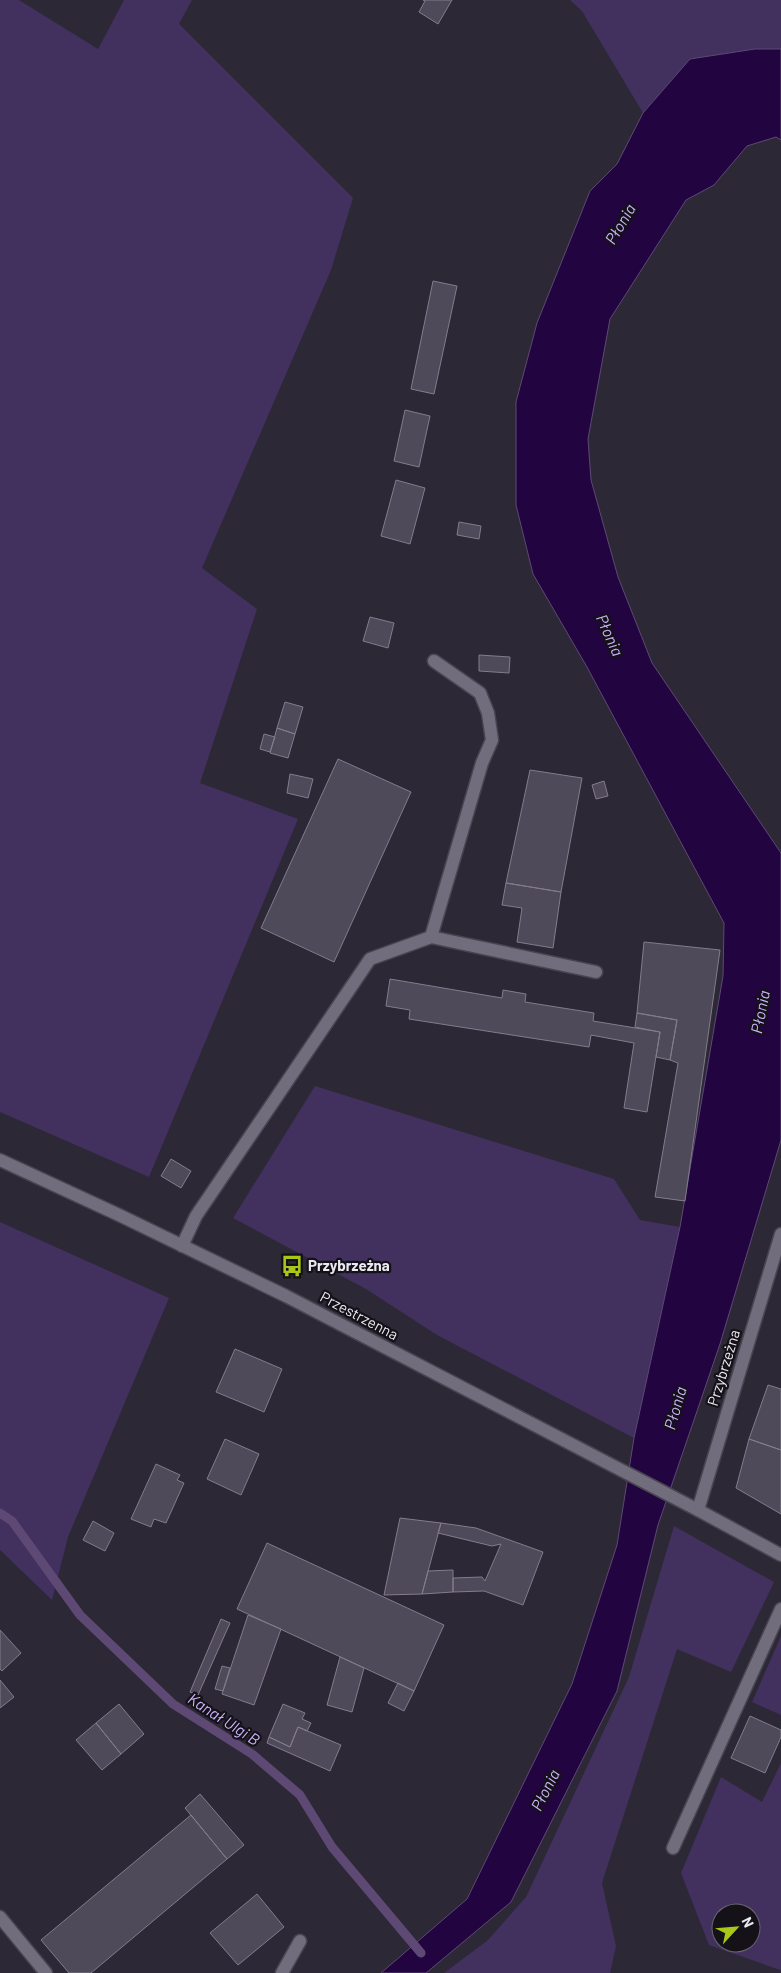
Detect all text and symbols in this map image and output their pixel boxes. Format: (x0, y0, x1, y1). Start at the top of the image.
water label: Płonia (600, 200, 639, 247)
water label: Płonia (593, 611, 628, 659)
water label: Płonia (746, 989, 773, 1035)
bus stop icon: Przybrzeżna (279, 1253, 305, 1279)
place label: Przybrzeżna (308, 1256, 390, 1274)
street label: Przestrzenna (317, 1287, 401, 1343)
street label: Przybrzeżna (703, 1327, 743, 1408)
water label: Płonia (659, 1384, 690, 1432)
water label: Kanał Ulgi B (185, 1688, 264, 1749)
water label: Płonia (526, 1766, 563, 1814)
north arrow (711, 1903, 761, 1953)
text: N (738, 1914, 758, 1930)

